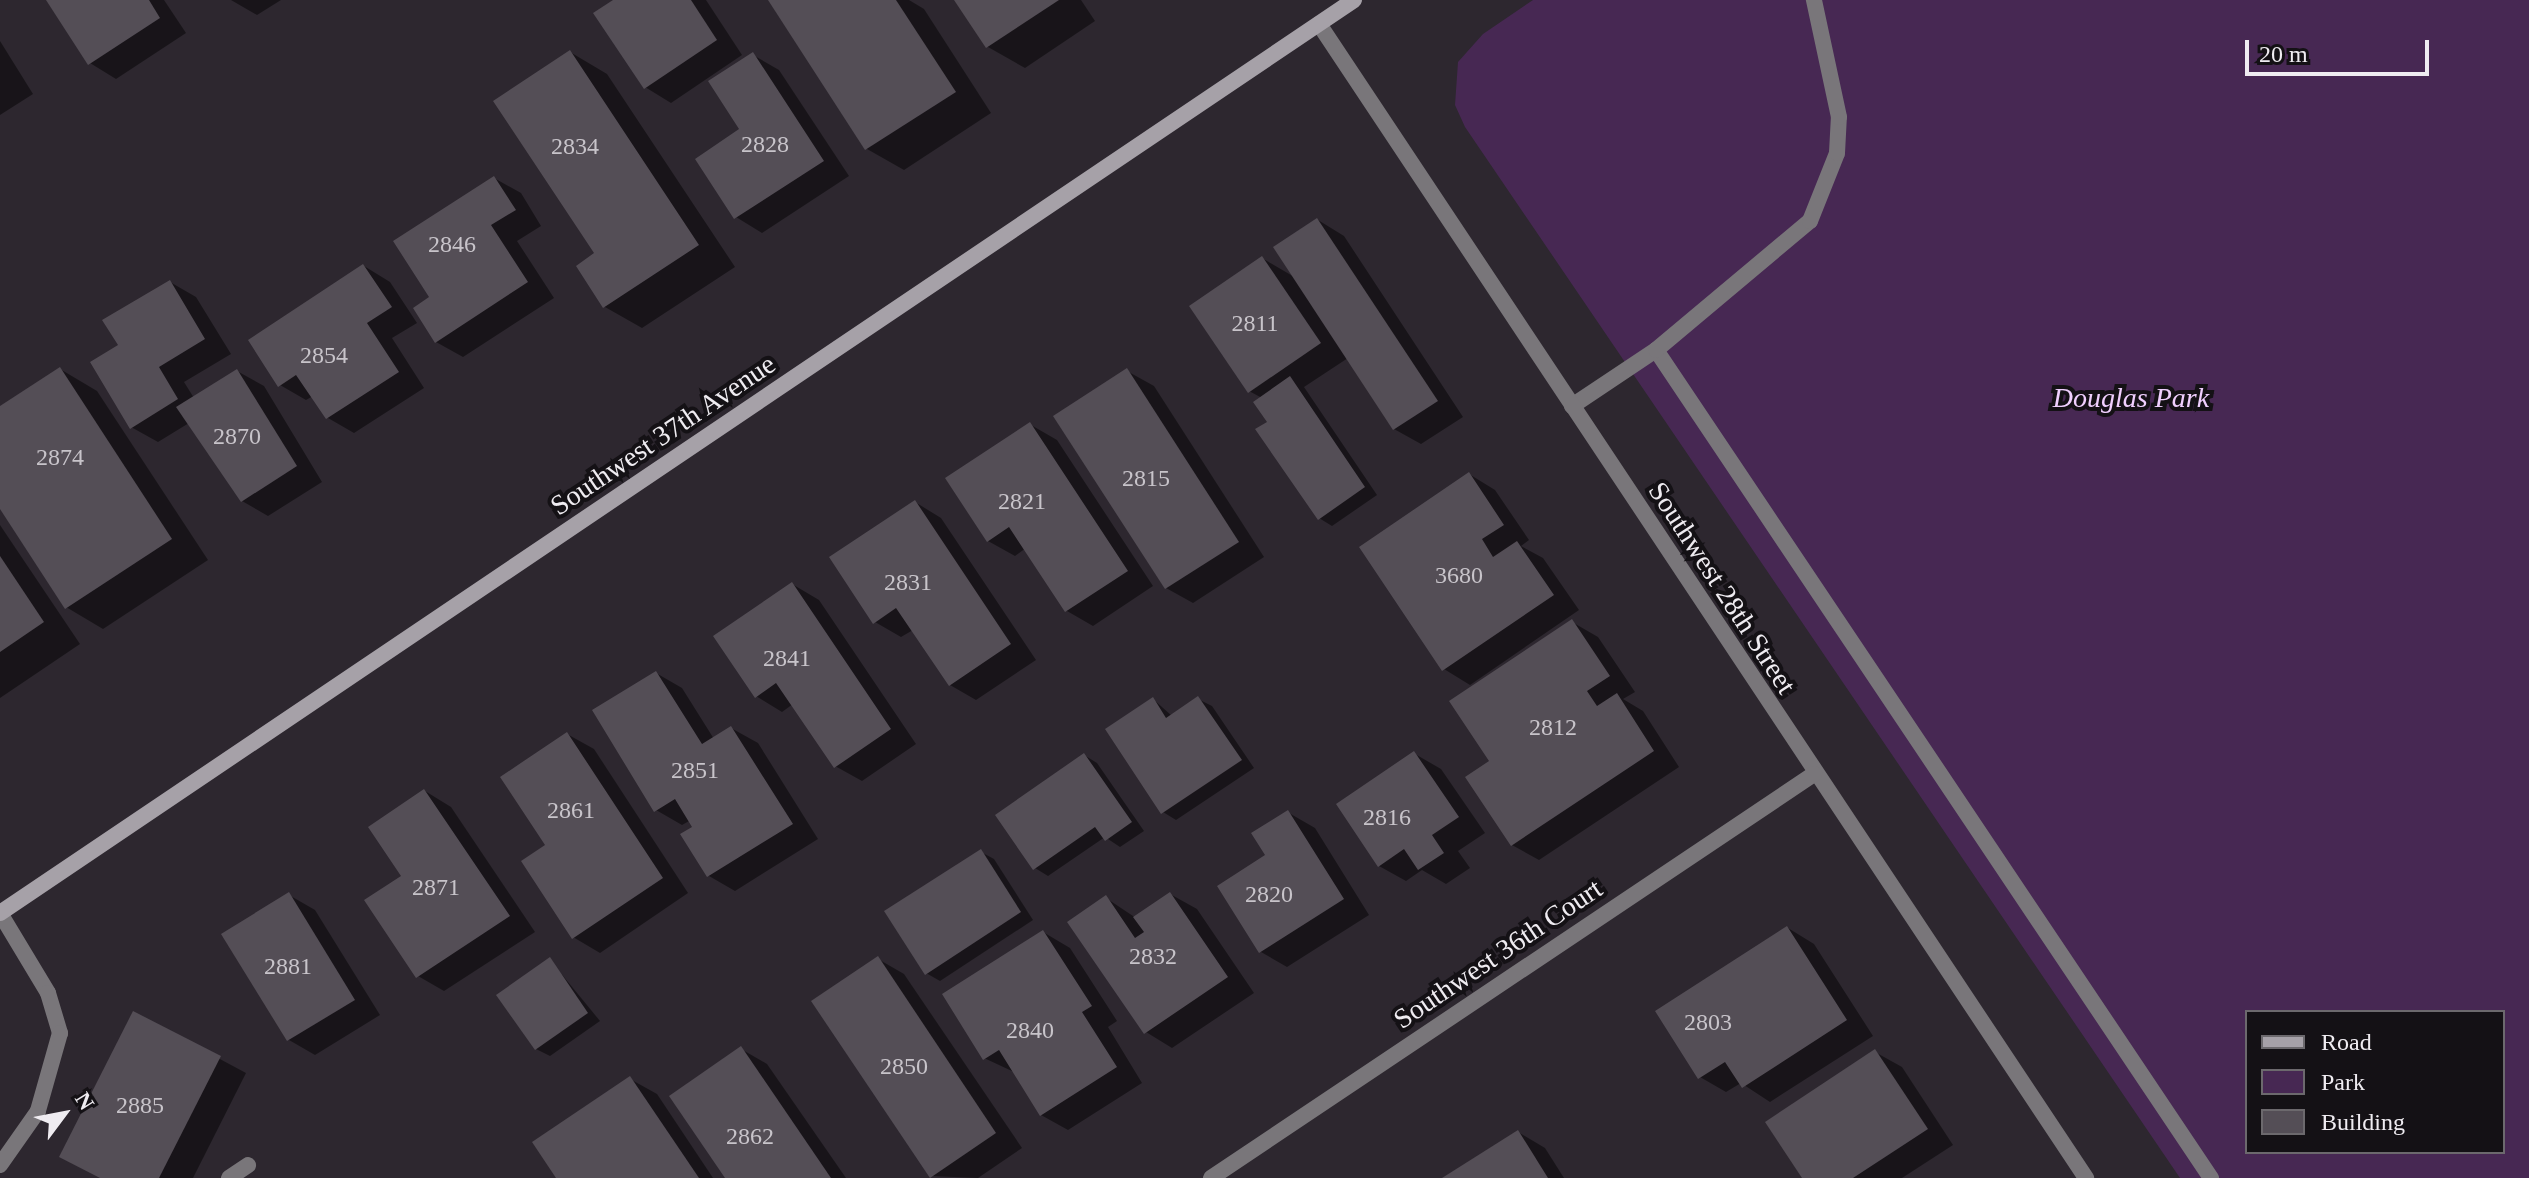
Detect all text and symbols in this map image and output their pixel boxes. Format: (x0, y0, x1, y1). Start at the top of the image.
scale bar (2249, 24, 2433, 74)
text: 20 m (2259, 41, 2308, 67)
house number: 2828 (741, 131, 789, 159)
house number: 2834 (551, 133, 599, 161)
house number: 2846 (428, 231, 476, 259)
house number: 2811 (1231, 310, 1279, 338)
house number: 2854 (300, 342, 348, 370)
street label: Southwest 37th Avenue (544, 347, 782, 523)
park label: Douglas Park (2053, 381, 2209, 415)
house number: 2870 (213, 423, 261, 451)
house number: 2874 (36, 444, 84, 472)
house number: 2815 (1122, 465, 1170, 493)
street label: Southwest 28th Street (1641, 476, 1803, 700)
house number: 2821 (998, 488, 1046, 516)
house number: 3680 (1435, 562, 1483, 590)
house number: 2831 (884, 569, 932, 597)
house number: 2841 (763, 645, 811, 673)
house number: 2812 (1529, 714, 1577, 742)
house number: 2851 (671, 757, 719, 785)
house number: 2861 (547, 797, 595, 825)
house number: 2816 (1363, 804, 1411, 832)
street label: Southwest 36th Court (1387, 872, 1609, 1036)
house number: 2871 (412, 874, 460, 902)
house number: 2820 (1245, 881, 1293, 909)
house number: 2832 (1129, 943, 1177, 971)
house number: 2881 (264, 953, 312, 981)
house number: 2803 (1684, 1009, 1732, 1037)
legend (2245, 1010, 2505, 1154)
house number: 2840 (1006, 1017, 1054, 1045)
text: Road (2321, 1029, 2372, 1055)
house number: 2850 (880, 1053, 928, 1081)
text: Park (2321, 1069, 2365, 1095)
north arrow (24, 1074, 104, 1154)
text: N (70, 1088, 100, 1114)
house number: 2885 (116, 1092, 164, 1120)
text: Building (2321, 1109, 2405, 1135)
house number: 2862 (726, 1123, 774, 1151)

